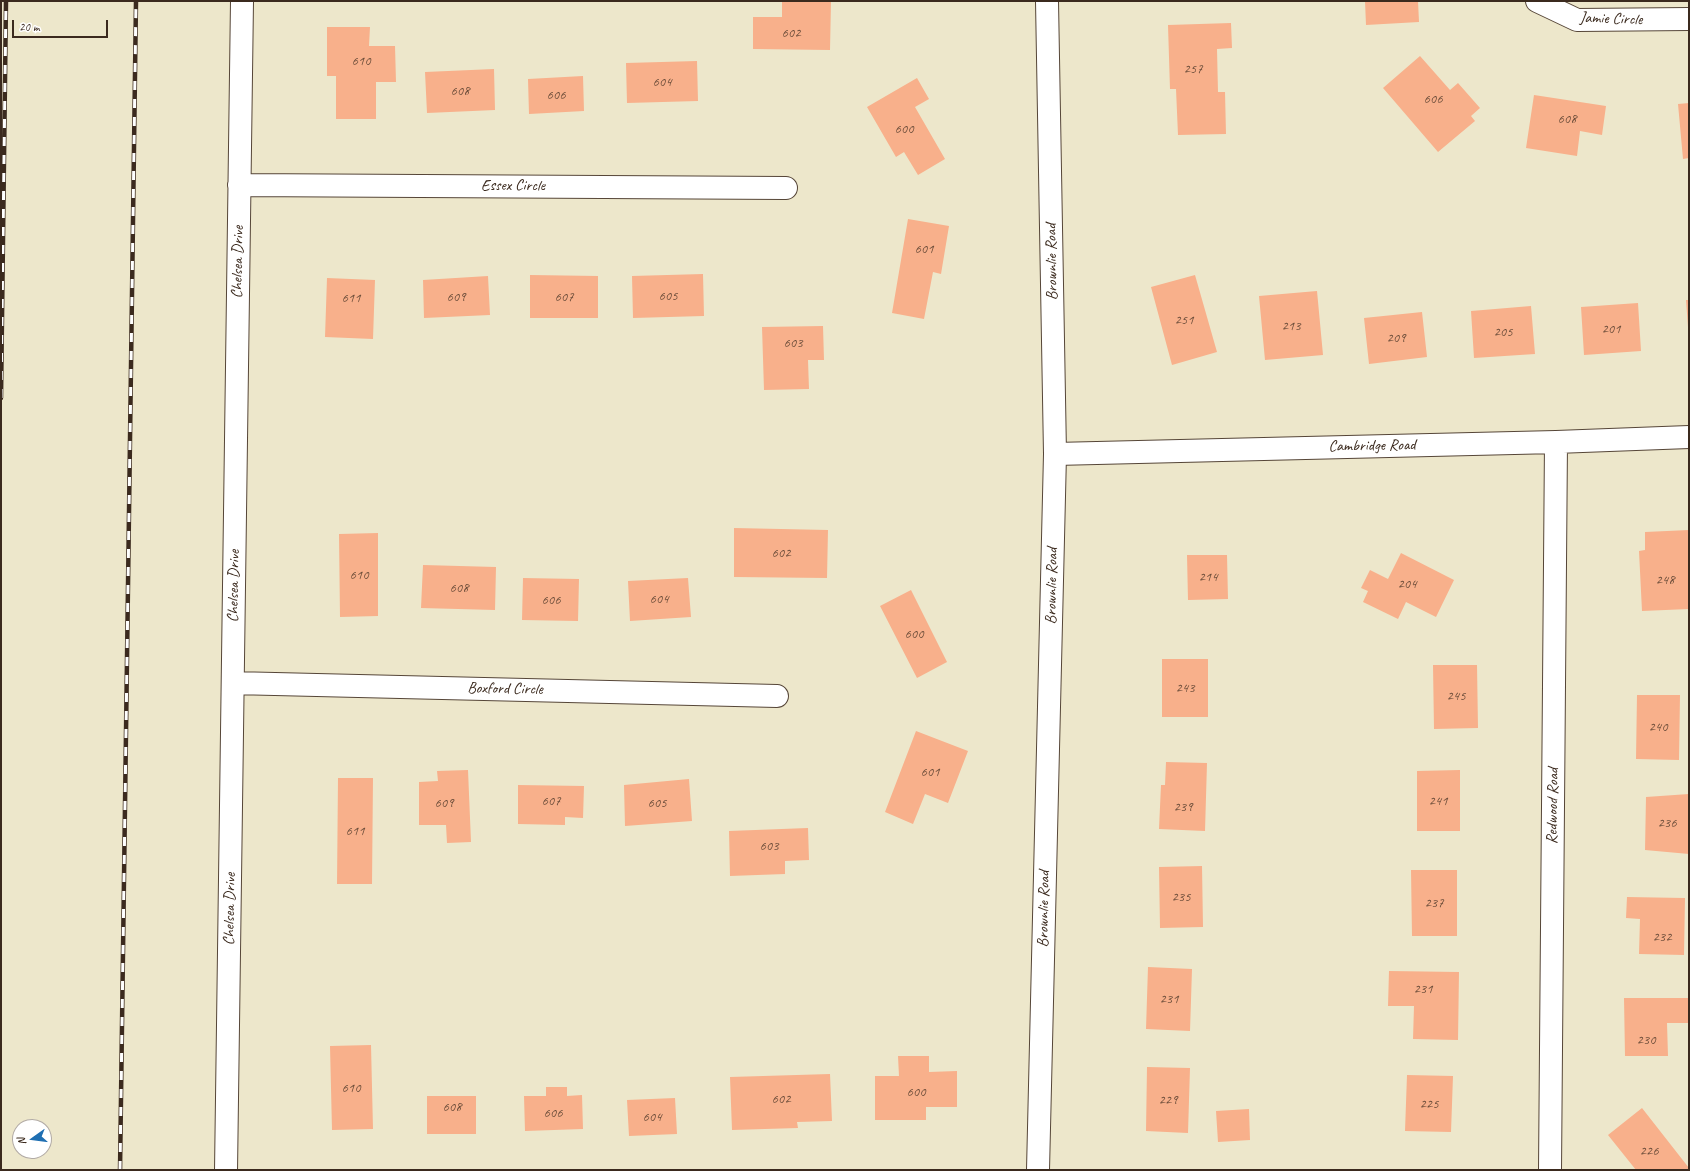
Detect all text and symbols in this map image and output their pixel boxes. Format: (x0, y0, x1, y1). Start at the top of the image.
street label: Jamie Circle (1579, 8, 1643, 30)
scale bar (14, 12, 110, 38)
text: 20 m (19, 19, 39, 35)
house number: 602 (782, 25, 800, 41)
house number: 610 (352, 53, 370, 69)
house number: 257 (1184, 61, 1202, 77)
house number: 604 (653, 74, 671, 90)
house number: 608 (451, 83, 469, 99)
house number: 606 (547, 87, 565, 103)
house number: 606 (1424, 91, 1442, 107)
house number: 608 (1558, 111, 1576, 127)
house number: 600 (895, 121, 913, 137)
street label: Essex Circle (481, 176, 545, 196)
street label: Brownlie Road (1042, 223, 1062, 301)
street label: Chelsea Drive (228, 225, 248, 299)
house number: 601 (915, 241, 933, 257)
house number: 605 (659, 288, 677, 304)
house number: 609 (447, 289, 465, 305)
house number: 607 (555, 289, 573, 305)
house number: 611 (342, 290, 360, 306)
house number: 251 (1175, 312, 1193, 328)
house number: 213 (1282, 318, 1300, 334)
house number: 201 (1602, 321, 1620, 337)
house number: 205 (1494, 324, 1512, 340)
house number: 209 (1387, 330, 1405, 346)
house number: 603 (784, 335, 802, 351)
street label: Cambridge Road (1328, 436, 1416, 456)
house number: 602 (772, 545, 790, 561)
street label: Brownlie Road (1042, 547, 1062, 625)
street label: Chelsea Drive (224, 549, 244, 623)
house number: 610 (350, 567, 368, 583)
house number: 214 (1199, 569, 1217, 585)
house number: 248 (1656, 572, 1674, 588)
house number: 204 (1398, 576, 1416, 592)
house number: 608 (450, 580, 468, 596)
house number: 604 (650, 591, 668, 607)
house number: 606 (542, 592, 560, 608)
house number: 600 (905, 626, 923, 642)
street label: Boxford Circle (467, 679, 543, 699)
house number: 243 (1176, 680, 1194, 696)
house number: 245 (1447, 688, 1465, 704)
house number: 240 (1649, 719, 1667, 735)
house number: 601 (921, 764, 939, 780)
street label: Redwood Road (1543, 768, 1563, 844)
house number: 607 (542, 793, 560, 809)
house number: 241 (1429, 793, 1447, 809)
house number: 609 (435, 795, 453, 811)
house number: 605 (648, 795, 666, 811)
house number: 239 (1174, 799, 1192, 815)
house number: 236 (1658, 815, 1676, 831)
house number: 611 (346, 823, 364, 839)
house number: 603 (760, 838, 778, 854)
street label: Brownlie Road (1034, 870, 1054, 948)
street label: Chelsea Drive (220, 872, 240, 946)
house number: 235 (1172, 889, 1190, 905)
house number: 237 (1425, 895, 1443, 911)
house number: 232 (1653, 929, 1671, 945)
house number: 231 (1414, 981, 1432, 997)
house number: 231 (1160, 991, 1178, 1007)
house number: 230 (1637, 1032, 1655, 1048)
house number: 610 (342, 1080, 360, 1096)
house number: 600 (907, 1084, 925, 1100)
house number: 602 (772, 1091, 790, 1107)
house number: 229 (1159, 1092, 1177, 1108)
house number: 225 (1420, 1096, 1438, 1112)
house number: 608 (443, 1099, 461, 1115)
house number: 606 (544, 1105, 562, 1121)
house number: 604 (643, 1109, 661, 1125)
north arrow (12, 1119, 52, 1159)
text: N (14, 1137, 29, 1147)
house number: 226 (1640, 1143, 1658, 1159)

